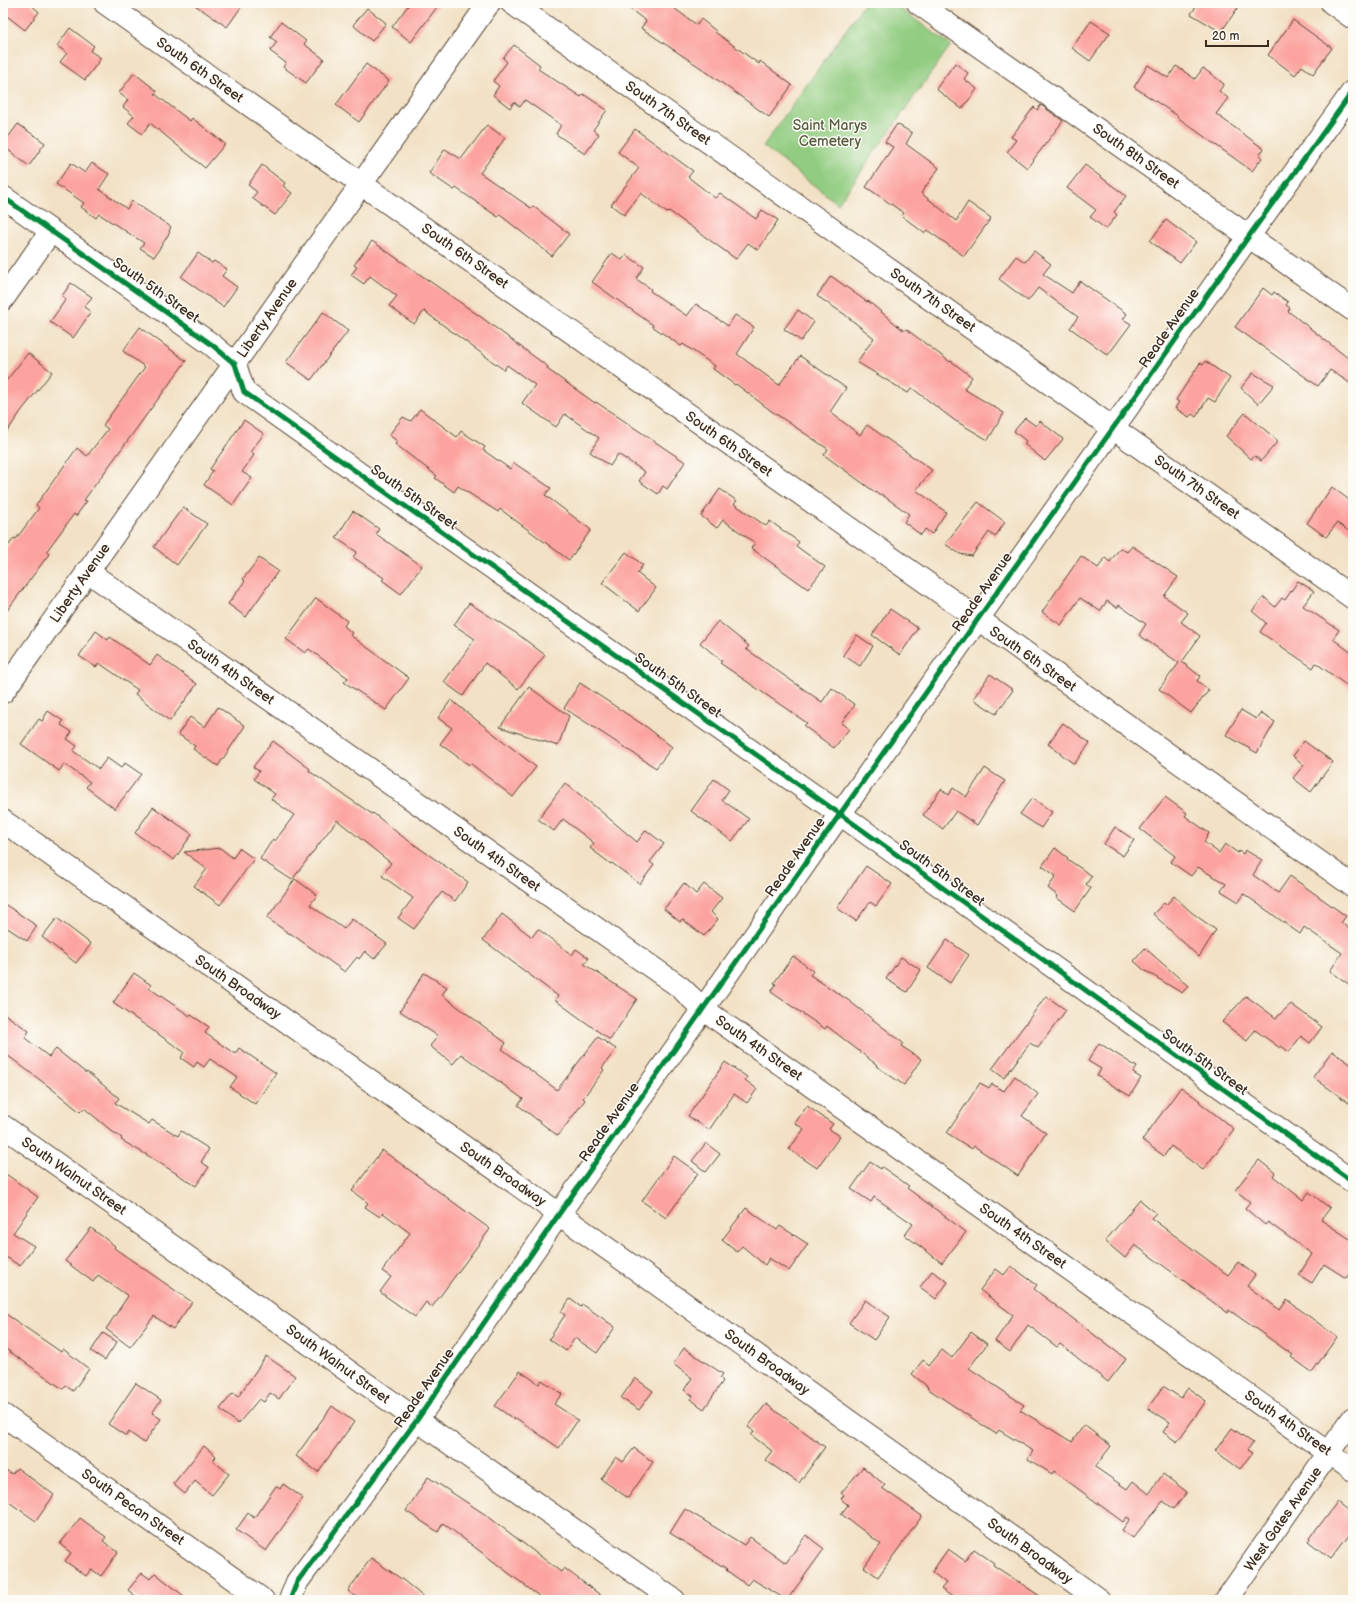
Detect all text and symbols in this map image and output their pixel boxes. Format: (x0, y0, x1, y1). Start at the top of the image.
scale bar (1206, 22, 1268, 48)
text: 20 m (1212, 29, 1239, 44)
street label: South 6th Street (153, 34, 247, 107)
street label: South 7th Street (622, 77, 715, 149)
park label: Saint Marys Cemetery (793, 117, 867, 150)
street label: South 8th Street (1089, 120, 1183, 193)
street label: South 6th Street (418, 220, 512, 293)
street label: South 5th Street (109, 254, 203, 327)
street label: South 7th Street (887, 264, 980, 336)
street label: Liberty Avenue (233, 275, 301, 361)
street label: Reade Avenue (1135, 285, 1203, 371)
street label: South 6th Street (682, 408, 776, 481)
street label: South 7th Street (1151, 451, 1244, 523)
street label: South 5th Street (367, 461, 461, 534)
street label: Liberty Avenue (46, 540, 114, 626)
street label: Reade Avenue (948, 549, 1016, 635)
street label: South 6th Street (986, 623, 1080, 696)
street label: South 4th Street (184, 636, 278, 709)
street label: South 5th Street (631, 649, 725, 722)
street label: Reade Avenue (761, 814, 829, 900)
street label: South 4th Street (450, 823, 544, 896)
street label: South 5th Street (896, 836, 989, 910)
street label: South Broadway (192, 951, 285, 1023)
street label: South 4th Street (712, 1012, 806, 1085)
street label: South 5th Street (1159, 1025, 1252, 1099)
street label: Reade Avenue (575, 1079, 643, 1165)
street label: South Walnut Street (18, 1133, 130, 1219)
street label: South Broadway (457, 1138, 550, 1210)
street label: South 4th Street (976, 1200, 1070, 1273)
street label: South Walnut Street (283, 1321, 394, 1408)
street label: South Broadway (721, 1325, 813, 1399)
street label: Reade Avenue (390, 1345, 458, 1431)
street label: South 4th Street (1241, 1387, 1335, 1460)
street label: West Gates Avenue (1241, 1464, 1325, 1574)
street label: South Pecan Street (78, 1465, 188, 1549)
street label: South Broadway (984, 1514, 1076, 1588)

